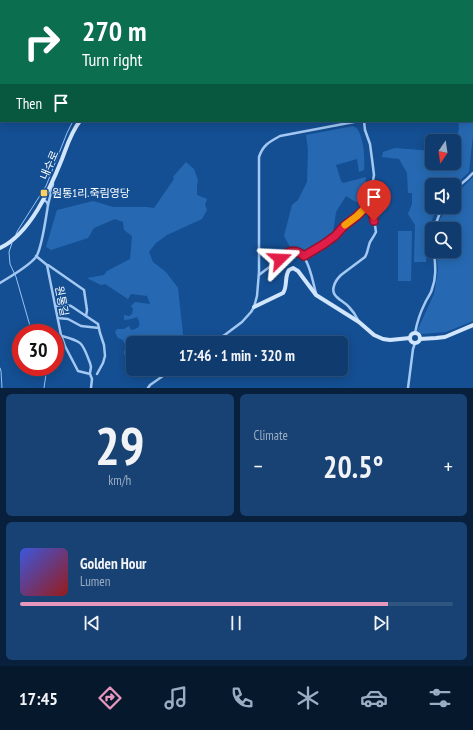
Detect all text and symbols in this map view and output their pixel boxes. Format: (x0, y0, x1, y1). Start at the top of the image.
text: 270 m (82, 12, 146, 49)
icon: right (16, 16, 68, 68)
text: Turn right (82, 48, 142, 71)
icon: arrive (50, 92, 72, 114)
text: Then (16, 94, 42, 113)
north arrow (425, 134, 461, 170)
map controls (425, 134, 461, 258)
street label: 내수로 (37, 148, 61, 182)
button: sound (425, 178, 461, 214)
pin (357, 180, 391, 221)
place label: 원통1리.죽림영당 (52, 186, 130, 200)
icon: arrive (363, 186, 385, 208)
marker: 원통1리.죽림영당 (39, 188, 49, 198)
button: search (425, 222, 461, 258)
position arrow (259, 238, 301, 280)
street label: 원통길 (52, 285, 72, 317)
speed limit sign: 30 (12, 324, 64, 376)
text: 17:46 · 1 min · 320 m (179, 346, 295, 365)
text: 29 (95, 412, 145, 479)
text: Climate (254, 427, 288, 444)
text: 20.5° (323, 447, 383, 486)
text: − (254, 452, 263, 480)
text: + (444, 452, 453, 480)
text: km/h (108, 472, 131, 489)
text: Golden Hour (80, 554, 147, 573)
text: Lumen (80, 573, 110, 590)
icon: previous (81, 612, 103, 634)
icon: pause (225, 612, 247, 634)
icon: next (370, 612, 392, 634)
icon: directions (96, 684, 124, 712)
icon: music (162, 684, 190, 712)
icon: phone (228, 684, 256, 712)
icon: climate (294, 684, 322, 712)
icon: car (360, 684, 388, 712)
icon: filters (426, 684, 454, 712)
text: 17:45 (19, 687, 58, 710)

